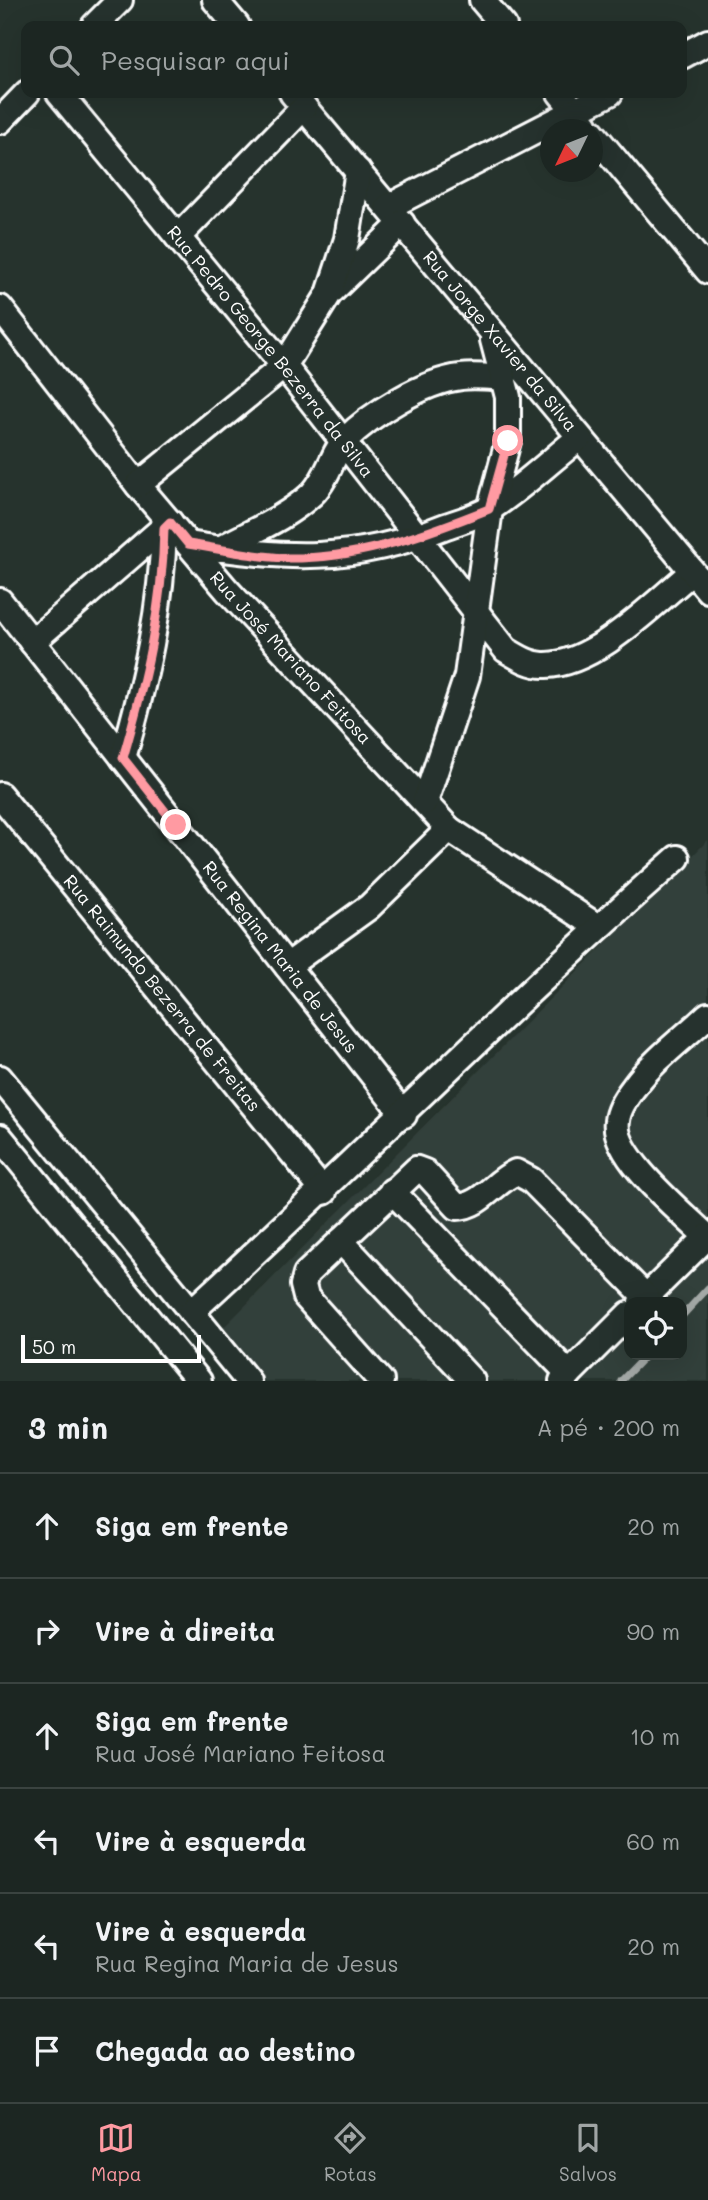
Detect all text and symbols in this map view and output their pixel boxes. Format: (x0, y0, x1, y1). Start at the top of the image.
search box (21, 21, 687, 98)
icon: search (45, 41, 83, 79)
text: Pesquisar aqui (101, 43, 290, 77)
north arrow (540, 119, 603, 182)
street label: Rua Pedro George Bezerra da Silva (162, 220, 380, 482)
street label: Rua Jorge Xavier da Silva (418, 245, 583, 436)
route start (492, 425, 523, 456)
street label: Rua José Mariano Feitosa (205, 566, 377, 749)
route end (160, 809, 191, 840)
street label: Rua Regina Maria de Jesus (198, 856, 364, 1057)
street label: Rua Raimundo Bezerra de Freitas (59, 869, 267, 1116)
map controls (624, 1297, 687, 1360)
button: locate (624, 1297, 687, 1360)
scale bar (21, 1332, 201, 1364)
text: 50 m (32, 1334, 76, 1359)
text: 3 min (28, 1407, 108, 1447)
text: A pé · 200 m (537, 1412, 680, 1442)
icon: ahead (28, 1507, 66, 1545)
text: Siga em frente (95, 1509, 289, 1543)
text: 20 m (627, 1511, 680, 1541)
icon: right (28, 1612, 66, 1650)
text: Vire à direita (95, 1614, 275, 1648)
text: 90 m (627, 1616, 680, 1646)
text: Siga em frente (95, 1704, 289, 1738)
icon: ahead (28, 1717, 66, 1755)
text: 10 m (630, 1721, 680, 1751)
text: Rua José Mariano Feitosa (95, 1738, 386, 1768)
icon: left (28, 1822, 66, 1860)
text: Vire à esquerda (95, 1824, 306, 1858)
text: 60 m (626, 1826, 680, 1856)
text: Vire à esquerda (95, 1914, 306, 1948)
icon: left (28, 1927, 66, 1965)
text: 20 m (627, 1931, 680, 1961)
text: Rua Regina Maria de Jesus (95, 1948, 399, 1978)
icon: arrive (28, 2032, 66, 2070)
text: Chegada ao destino (95, 2034, 355, 2068)
tab: Mapa (91, 2119, 142, 2186)
tab: Rotas (324, 2119, 377, 2186)
tab: Salvos (559, 2119, 617, 2186)

